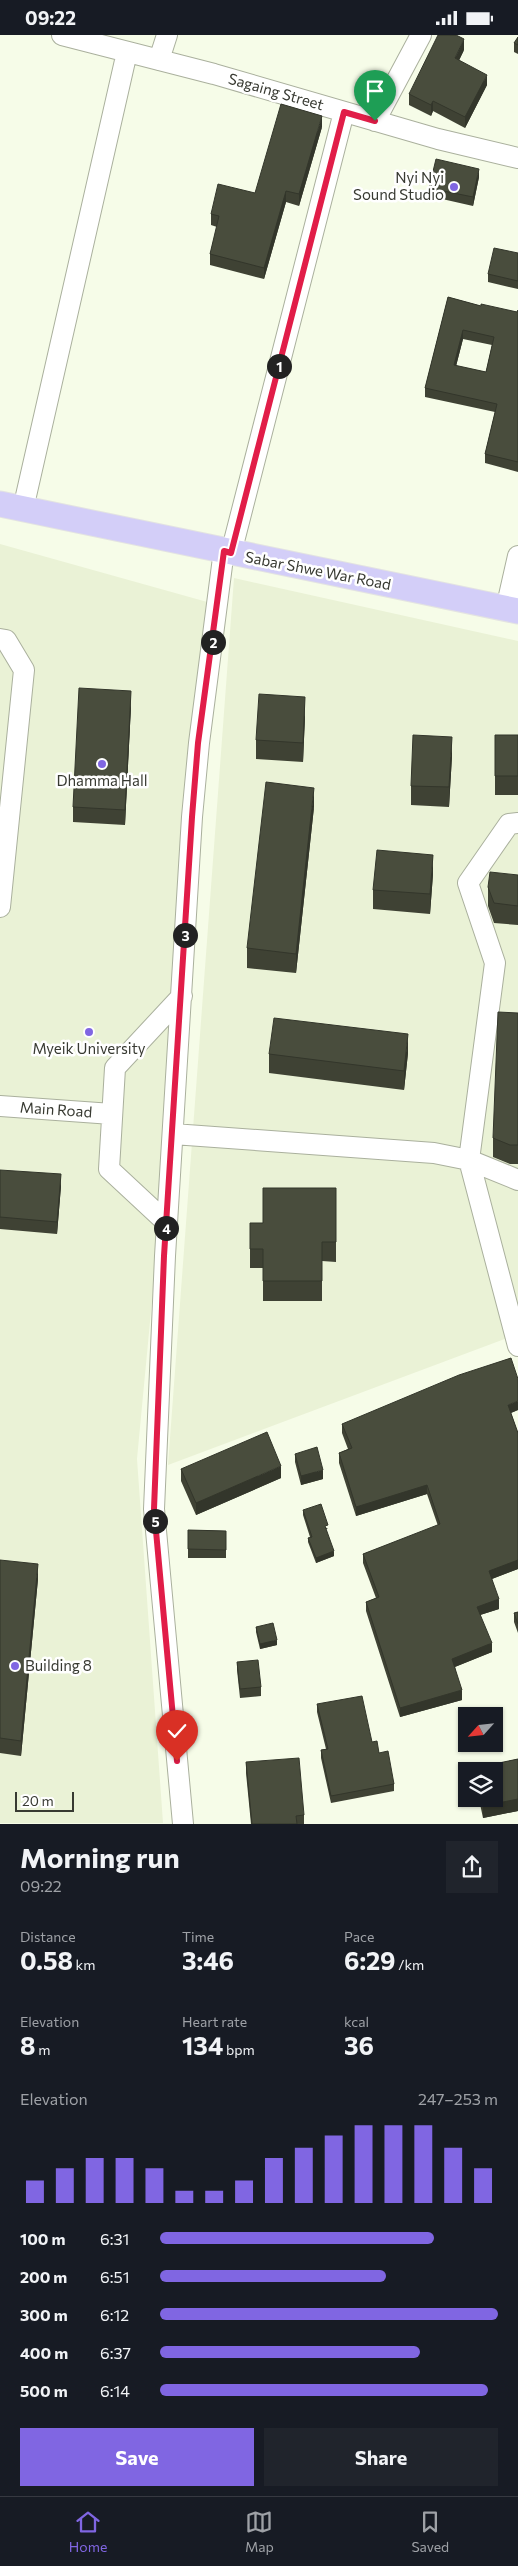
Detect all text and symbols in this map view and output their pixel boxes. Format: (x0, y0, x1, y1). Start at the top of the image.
text: 09:22 (25, 6, 76, 29)
street label: Sagaing Street (227, 69, 326, 113)
pin (354, 70, 396, 121)
icon: arrive (361, 77, 389, 105)
place label: Nyi Nyi Sound Studio (353, 168, 444, 203)
marker: Nyi Nyi Sound Studio (448, 181, 460, 193)
pin: 1 (266, 353, 292, 379)
text: 1 (276, 358, 283, 375)
street label: Sabar Shwe War Road (244, 547, 393, 593)
pin: 2 (200, 629, 226, 655)
text: 2 (210, 634, 217, 651)
marker: Dhamma Hall (96, 758, 108, 770)
place label: Dhamma Hall (56, 771, 148, 789)
pin: 3 (172, 923, 198, 947)
text: 3 (181, 927, 190, 944)
marker: Myeik University (83, 1026, 95, 1038)
place label: Myeik University (32, 1039, 146, 1057)
street label: Main Road (19, 1097, 93, 1121)
pin: 4 (154, 1215, 178, 1241)
text: 4 (162, 1220, 171, 1237)
pin: 5 (142, 1509, 168, 1533)
text: 5 (151, 1513, 160, 1530)
place label: Building 8 (25, 1656, 92, 1674)
marker: Building 8 (9, 1660, 21, 1672)
north arrow (458, 1707, 502, 1753)
map controls (458, 1707, 503, 1807)
pin (156, 1710, 198, 1761)
icon: check (163, 1717, 191, 1745)
button: layers (458, 1762, 503, 1807)
scale bar (15, 1789, 74, 1812)
text: 20 m (22, 1792, 54, 1809)
text: Morning run (20, 1840, 180, 1874)
button: share (446, 1841, 498, 1893)
text: 09:22 (20, 1876, 62, 1895)
text: Distance (20, 1928, 76, 1945)
text: Time (182, 1928, 214, 1945)
text: Pace (344, 1928, 374, 1945)
text: 0.58 (20, 1945, 73, 1975)
text: 3:46 (182, 1945, 234, 1975)
text: 6:29 (344, 1945, 396, 1975)
text: km (73, 1956, 95, 1973)
text: /km (396, 1956, 424, 1973)
text: Elevation (20, 2013, 79, 2030)
text: Heart rate (182, 2013, 247, 2030)
text: kcal (344, 2013, 369, 2030)
text: 8 (20, 2030, 35, 2060)
text: 134 (182, 2030, 223, 2060)
text: 36 (344, 2030, 374, 2060)
text: m (35, 2041, 50, 2058)
text: bpm (223, 2041, 255, 2058)
text: Elevation (20, 2089, 88, 2108)
text: 247–253 m (418, 2089, 498, 2108)
text: 100 m (20, 2229, 66, 2248)
text: 6:31 (100, 2229, 129, 2248)
text: 200 m (20, 2267, 67, 2286)
text: 6:51 (100, 2267, 130, 2286)
text: 300 m (20, 2305, 68, 2324)
text: 6:12 (100, 2305, 129, 2324)
text: 400 m (20, 2343, 68, 2362)
text: 6:37 (100, 2343, 131, 2362)
text: 500 m (20, 2381, 68, 2400)
text: 6:14 (100, 2381, 130, 2400)
button: Save (20, 2428, 254, 2486)
button: Share (264, 2428, 498, 2486)
tab: Home (69, 2508, 107, 2555)
tab: Map (245, 2508, 274, 2555)
tab: Saved (411, 2508, 449, 2555)

